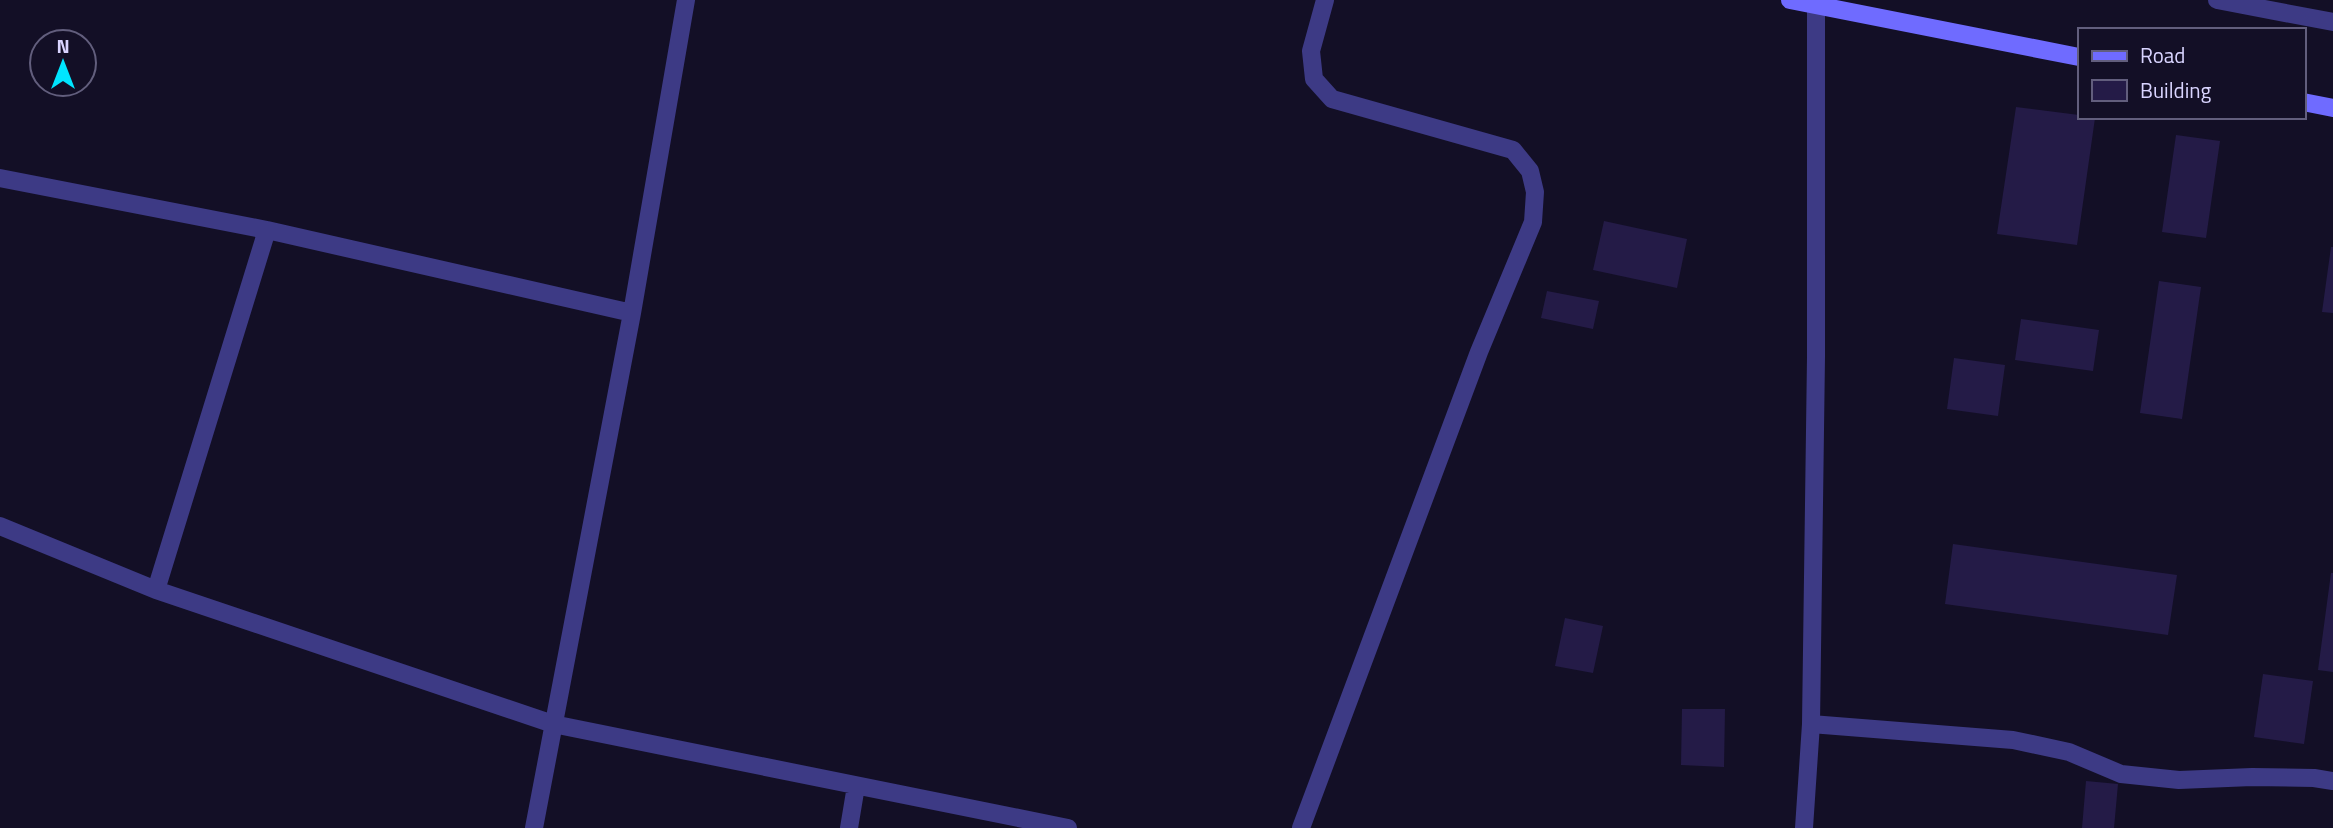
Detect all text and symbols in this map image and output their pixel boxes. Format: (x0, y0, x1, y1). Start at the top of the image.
north arrow (28, 28, 98, 98)
legend (2078, 28, 2305, 119)
text: N (56, 31, 70, 60)
text: Road (2140, 39, 2185, 71)
text: Building (2140, 74, 2212, 106)

